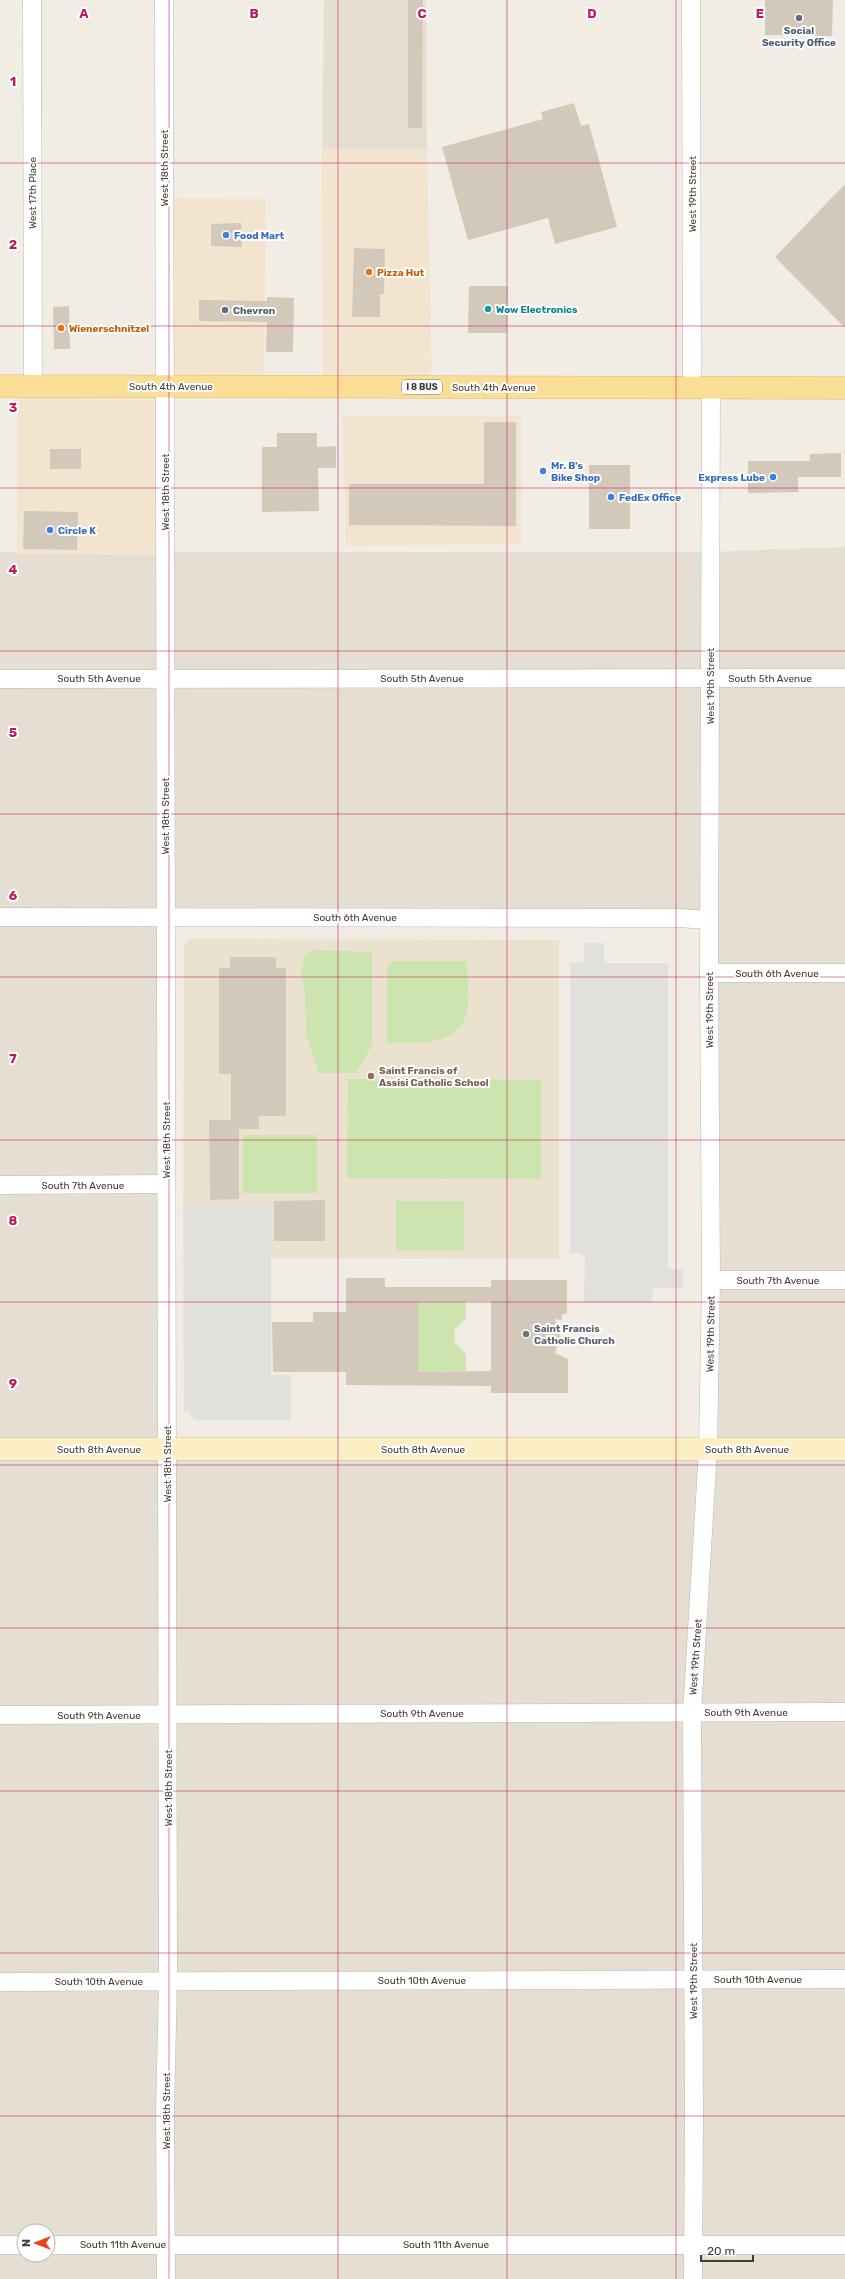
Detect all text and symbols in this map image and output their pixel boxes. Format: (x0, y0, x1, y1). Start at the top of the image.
text: A (79, 6, 89, 21)
text: B (249, 6, 259, 21)
text: C (417, 6, 427, 21)
text: D (587, 6, 597, 21)
text: E (756, 6, 764, 21)
marker: Social Security Office (794, 13, 804, 23)
place label: Social Security Office (762, 25, 836, 49)
text: 1 (10, 74, 16, 89)
street label: West 18th Street (159, 129, 171, 206)
street label: West 19th Street (687, 156, 699, 232)
street label: West 17th Place (27, 157, 39, 229)
marker: Food Mart (221, 230, 231, 240)
place label: Food Mart (234, 230, 284, 242)
text: 2 (9, 237, 17, 252)
marker: Pizza Hut (364, 267, 374, 277)
place label: Pizza Hut (377, 267, 425, 279)
marker: Wow Electronics (483, 304, 493, 314)
place label: Wow Electronics (496, 304, 578, 316)
marker: Chevron (220, 305, 230, 315)
place label: Chevron (233, 305, 275, 317)
marker: Wienerschnitzel (56, 323, 66, 333)
place label: Wienerschnitzel (69, 323, 149, 335)
road number: I 8 BUS (402, 380, 442, 394)
street label: South 4th Avenue (129, 381, 213, 393)
street label: South 4th Avenue (452, 382, 536, 394)
text: 3 (9, 400, 18, 415)
street label: West 18th Street (160, 453, 172, 530)
place label: Mr. B's Bike Shop (551, 460, 600, 484)
marker: Mr. B's Bike Shop (538, 466, 548, 476)
place label: Express Lube (698, 472, 765, 484)
marker: Express Lube (768, 472, 778, 482)
marker: FedEx Office (606, 492, 616, 502)
place label: FedEx Office (619, 492, 681, 504)
marker: Circle K (45, 525, 55, 535)
place label: Circle K (58, 525, 96, 537)
text: 4 (9, 562, 18, 577)
street label: West 19th Street (705, 648, 717, 724)
street label: South 5th Avenue (57, 673, 141, 685)
street label: South 5th Avenue (380, 673, 464, 685)
street label: South 5th Avenue (728, 673, 812, 685)
text: 5 (9, 725, 17, 740)
street label: West 18th Street (160, 777, 172, 854)
text: 6 (9, 888, 18, 903)
street label: South 6th Avenue (313, 912, 397, 924)
street label: South 6th Avenue (735, 968, 819, 980)
street label: West 19th Street (704, 972, 716, 1048)
text: 7 (9, 1051, 17, 1066)
place label: Saint Francis of Assisi Catholic School (379, 1065, 489, 1089)
marker: Saint Francis of Assisi Catholic School (366, 1071, 376, 1081)
street label: West 18th Street (161, 1101, 173, 1178)
street label: South 7th Avenue (42, 1180, 125, 1192)
text: 8 (9, 1213, 18, 1228)
street label: South 7th Avenue (737, 1275, 820, 1287)
street label: West 19th Street (704, 1296, 718, 1372)
place label: Saint Francis Catholic Church (534, 1323, 615, 1347)
marker: Saint Francis Catholic Church (521, 1329, 531, 1339)
text: 9 (9, 1376, 17, 1391)
street label: West 18th Street (162, 1425, 174, 1502)
street label: South 8th Avenue (57, 1444, 141, 1456)
street label: South 8th Avenue (381, 1444, 465, 1456)
street label: South 8th Avenue (705, 1444, 789, 1456)
street label: West 19th Street (687, 1618, 705, 1696)
street label: South 9th Avenue (704, 1707, 788, 1719)
street label: South 9th Avenue (380, 1708, 464, 1720)
street label: South 9th Avenue (57, 1710, 141, 1722)
street label: West 18th Street (163, 1749, 175, 1826)
street label: West 19th Street (688, 1943, 700, 2019)
street label: South 10th Avenue (714, 1974, 803, 1986)
street label: South 10th Avenue (378, 1975, 467, 1987)
street label: South 10th Avenue (55, 1976, 144, 1988)
street label: West 18th Street (161, 2072, 173, 2149)
north arrow (16, 2223, 56, 2263)
scale bar (701, 2237, 753, 2263)
text: N (20, 2239, 33, 2247)
street label: South 11th Avenue (80, 2239, 166, 2251)
street label: South 11th Avenue (403, 2239, 489, 2251)
text: 20 m (707, 2244, 735, 2258)

